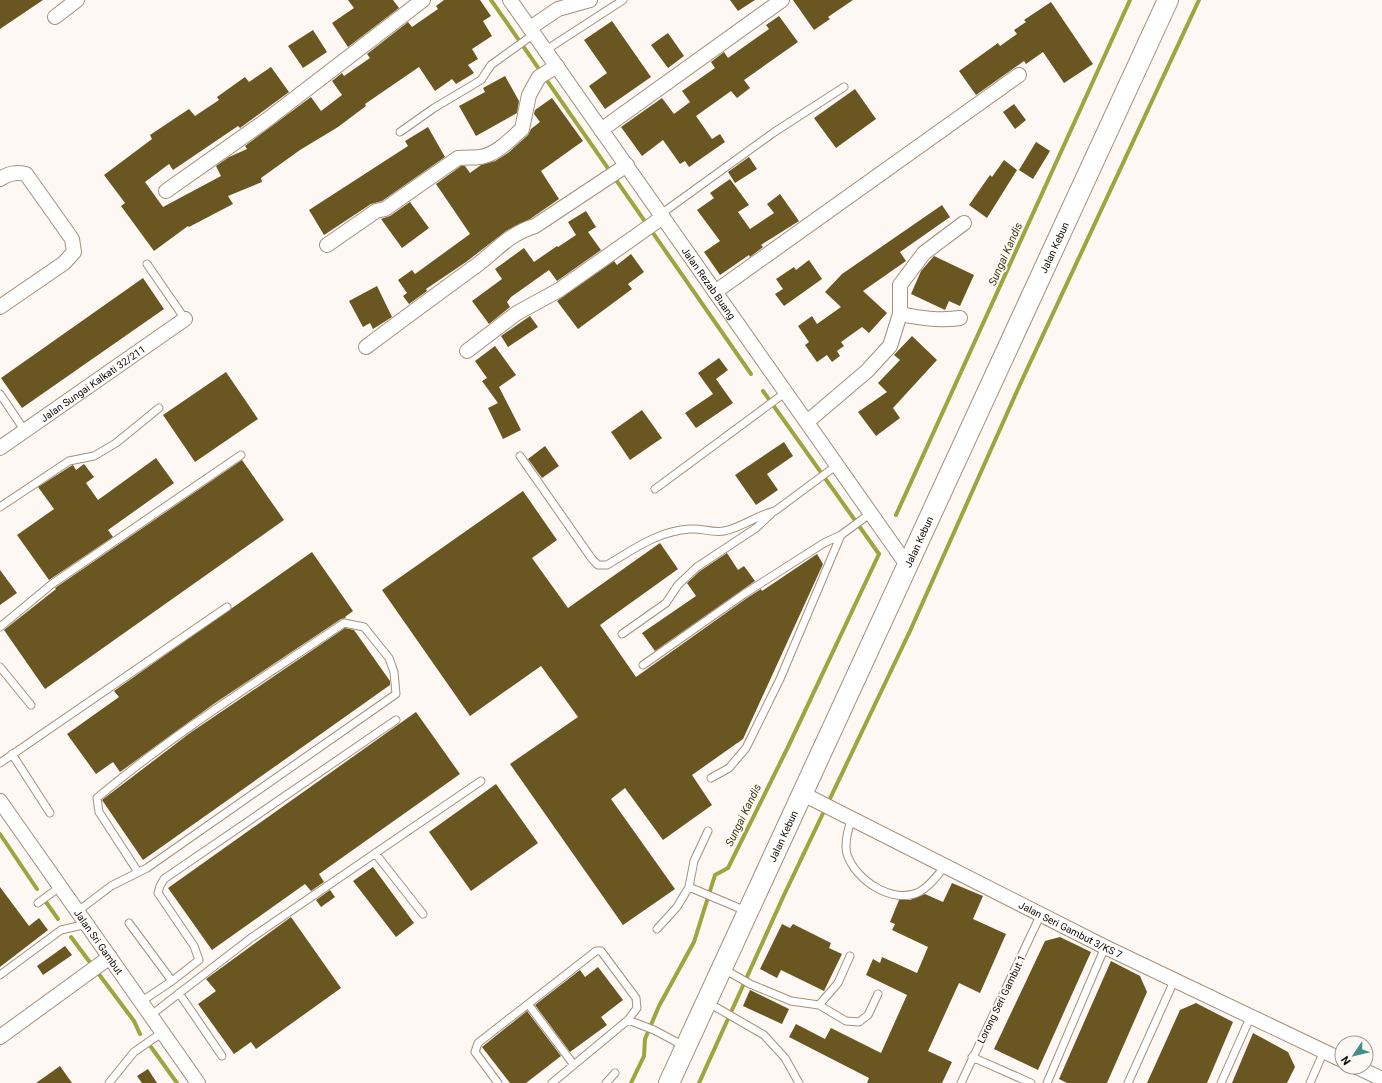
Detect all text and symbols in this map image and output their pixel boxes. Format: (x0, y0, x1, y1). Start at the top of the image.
water label: Sungai Kandis (986, 220, 1025, 288)
street label: Jalan Kebun (1038, 220, 1071, 275)
street label: Jalan Rezab Buang (680, 245, 738, 321)
street label: Jalan Sungai Kalkati 32/211 (39, 344, 147, 424)
street label: Jalan Kebun (902, 515, 935, 569)
water label: Sungai Kandis (723, 781, 764, 849)
street label: Jalan Kebun (767, 809, 800, 863)
street label: Jalan Seri Gambut 3/KS 7 (1017, 899, 1124, 961)
street label: Jalan Sri Gambut (72, 908, 125, 977)
street label: Lorong Seri Gambut 1 (975, 953, 1028, 1045)
north arrow (1334, 1035, 1374, 1075)
text: N (1339, 1053, 1354, 1067)

